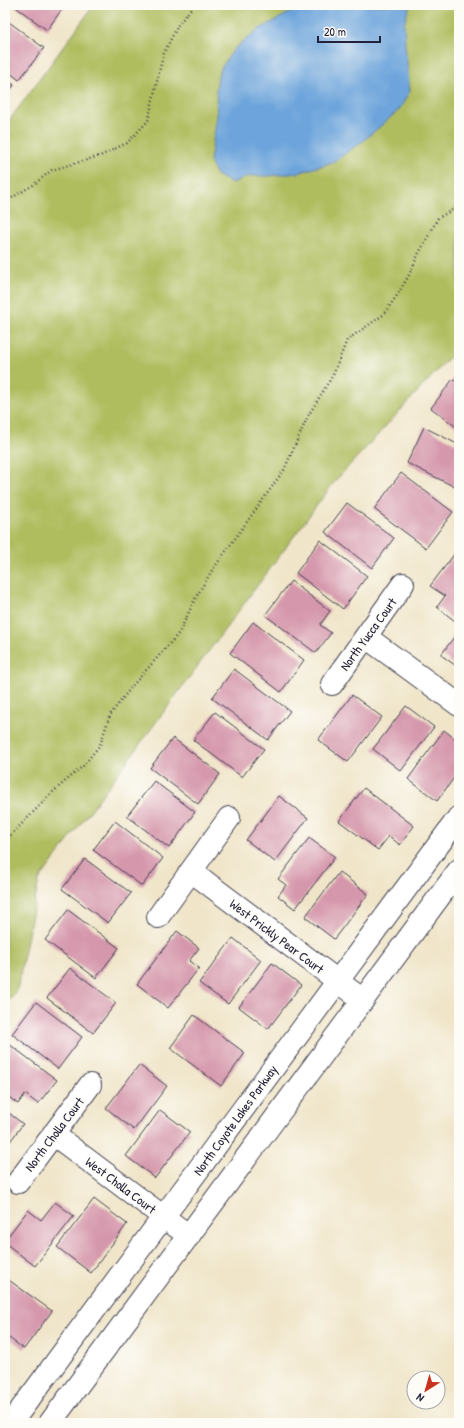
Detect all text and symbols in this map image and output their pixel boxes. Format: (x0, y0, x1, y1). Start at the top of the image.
scale bar (318, 18, 380, 44)
text: 20 m (324, 23, 346, 40)
street label: North Yucca Court (335, 593, 401, 674)
street label: West Prickly Pear Court (226, 895, 328, 978)
street label: North Coyote Lakes Parkway (189, 1061, 282, 1179)
street label: North Cholla Court (20, 1093, 88, 1175)
street label: West Cholla Court (82, 1152, 160, 1218)
north arrow (406, 1370, 446, 1410)
text: N (413, 1391, 427, 1405)

